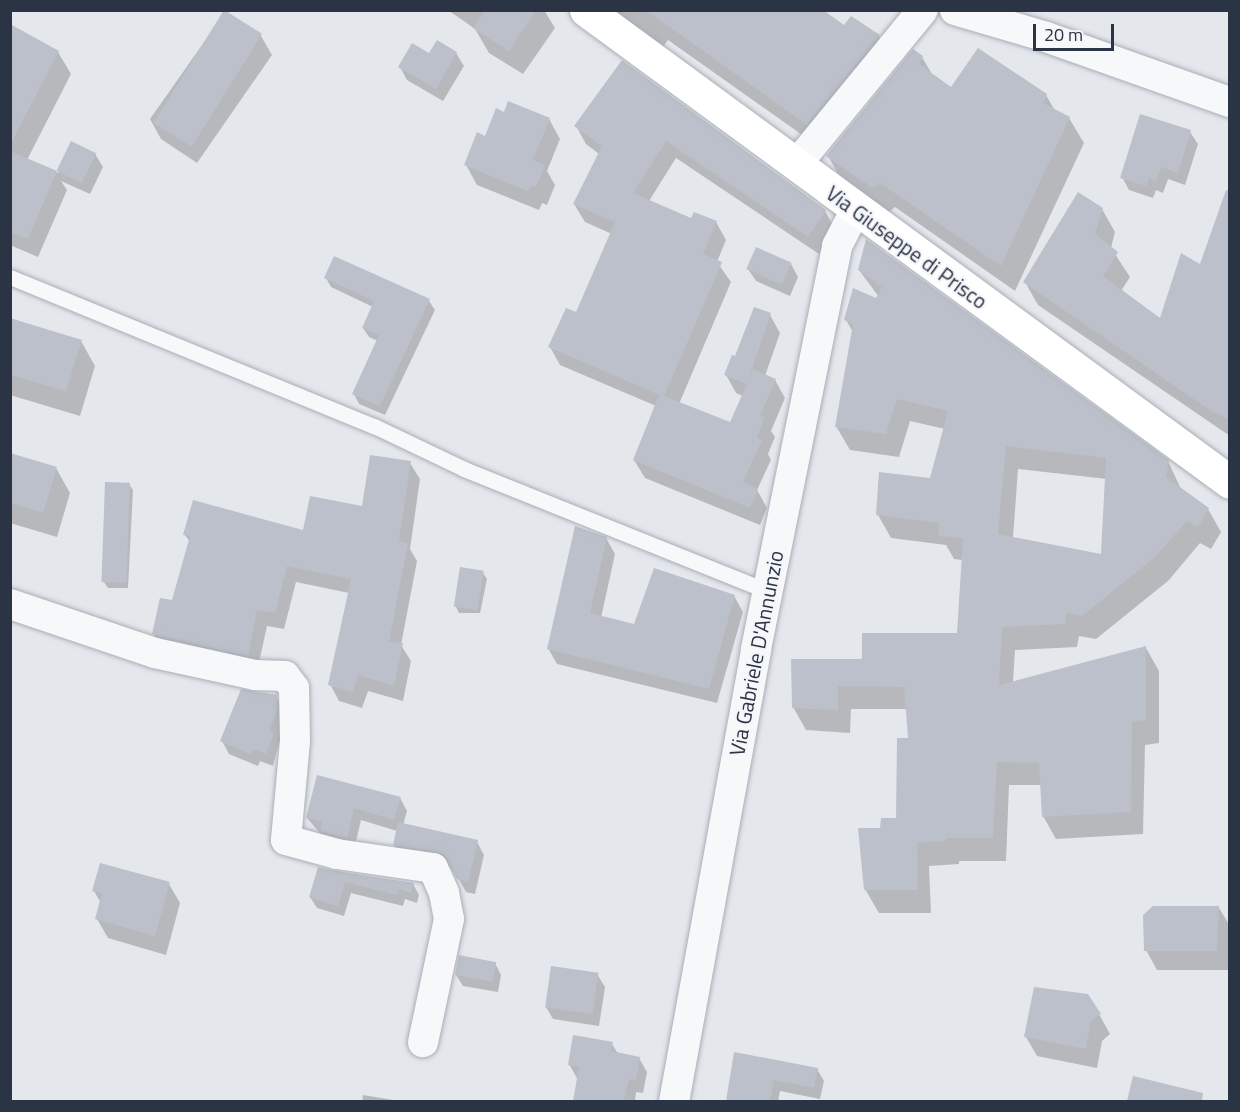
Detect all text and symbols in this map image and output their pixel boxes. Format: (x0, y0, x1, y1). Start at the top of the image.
scale bar (1036, 12, 1117, 50)
text: 20 m (1044, 21, 1083, 48)
street label: Via Giuseppe di Prisco (822, 180, 992, 314)
street label: Via Gabriele D'Annunzio (724, 548, 788, 758)

